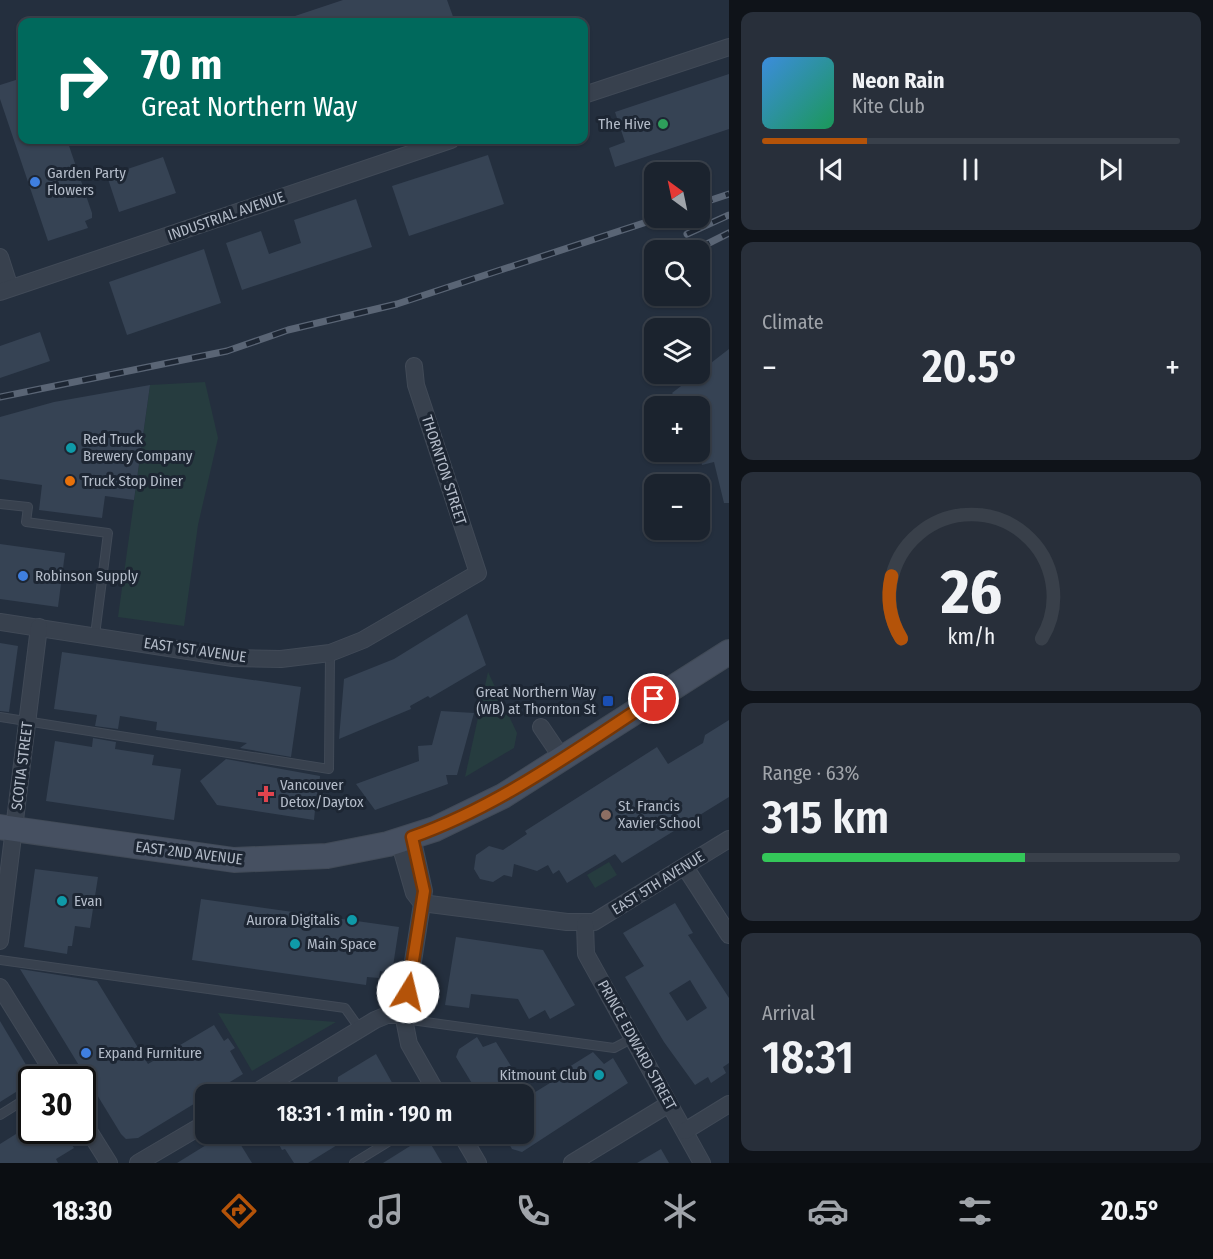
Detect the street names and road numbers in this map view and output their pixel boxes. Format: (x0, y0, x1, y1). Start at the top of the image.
street label: INDUSTRIAL AVENUE (165, 188, 287, 244)
street label: THORNTON STREET (418, 413, 470, 527)
street label: EAST 1ST AVENUE (143, 634, 247, 666)
street label: SCOTIA STREET (8, 721, 36, 811)
street label: EAST 2ND AVENUE (134, 837, 244, 869)
street label: EAST 5TH AVENUE (608, 847, 708, 919)
street label: PRINCE EDWARD STREET (594, 977, 680, 1113)

